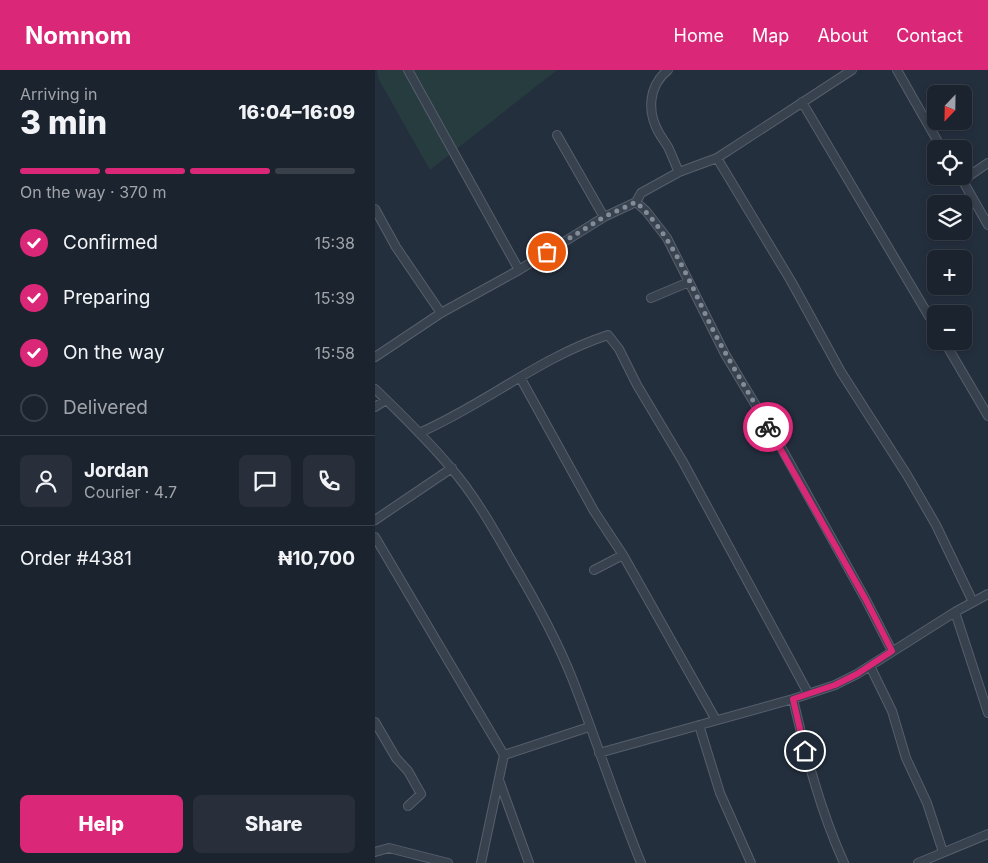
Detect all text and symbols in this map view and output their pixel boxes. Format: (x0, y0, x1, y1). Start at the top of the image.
text: Nomnom (25, 21, 131, 50)
text: Home (674, 25, 724, 46)
text: Map (752, 25, 789, 46)
text: About (817, 25, 868, 46)
text: Contact (896, 25, 963, 46)
text: Arriving in (20, 84, 97, 104)
north arrow (927, 85, 973, 130)
map controls (927, 85, 972, 350)
text: 16:04–16:09 (238, 101, 355, 124)
text: 3 min (20, 103, 107, 142)
button: locate (927, 140, 972, 185)
text: On the way · 370 m (20, 182, 166, 202)
button: layers (927, 195, 972, 240)
icon: check (20, 229, 48, 257)
text: Confirmed (63, 231, 158, 254)
pin (526, 231, 568, 273)
text: 15:38 (314, 233, 355, 253)
icon: bag (533, 238, 561, 266)
button: + (927, 250, 972, 295)
icon: check (20, 284, 48, 312)
text: Preparing (63, 286, 150, 309)
text: 15:39 (314, 288, 355, 308)
button: − (927, 305, 972, 350)
icon: check (20, 339, 48, 367)
text: On the way (63, 341, 165, 364)
text: 15:58 (315, 343, 355, 363)
text: Delivered (63, 396, 148, 419)
courier (743, 402, 793, 452)
icon: bike (754, 413, 782, 441)
button: person (20, 455, 72, 507)
button: chat (239, 455, 291, 507)
button: phone (303, 455, 355, 507)
text: Jordan (84, 459, 149, 482)
text: Courier · 4.7 (84, 482, 177, 502)
text: Order #4381 (20, 547, 132, 570)
text: ₦10,700 (278, 547, 355, 570)
pin (784, 730, 826, 772)
icon: home (791, 737, 819, 765)
button: Help (20, 795, 183, 853)
button: Share (193, 795, 355, 853)

